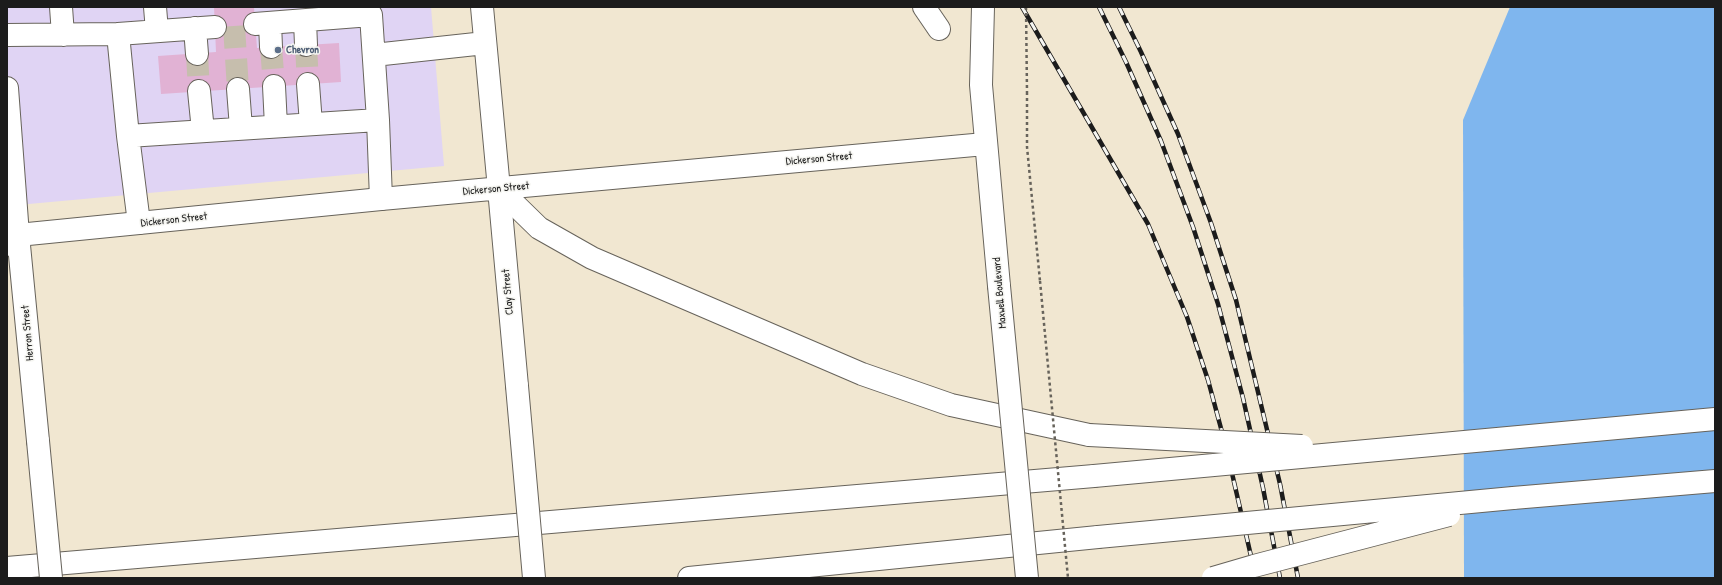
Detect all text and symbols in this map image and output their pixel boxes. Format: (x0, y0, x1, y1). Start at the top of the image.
place label: Chevron (286, 43, 319, 57)
marker: Chevron (273, 45, 283, 55)
street label: Dickerson Street (785, 150, 853, 168)
street label: Dickerson Street (462, 180, 530, 198)
street label: Dickerson Street (140, 210, 208, 230)
street label: Maxwell Boulevard (990, 257, 1010, 329)
street label: Clay Street (499, 268, 517, 316)
street label: Herron Street (19, 305, 37, 361)

